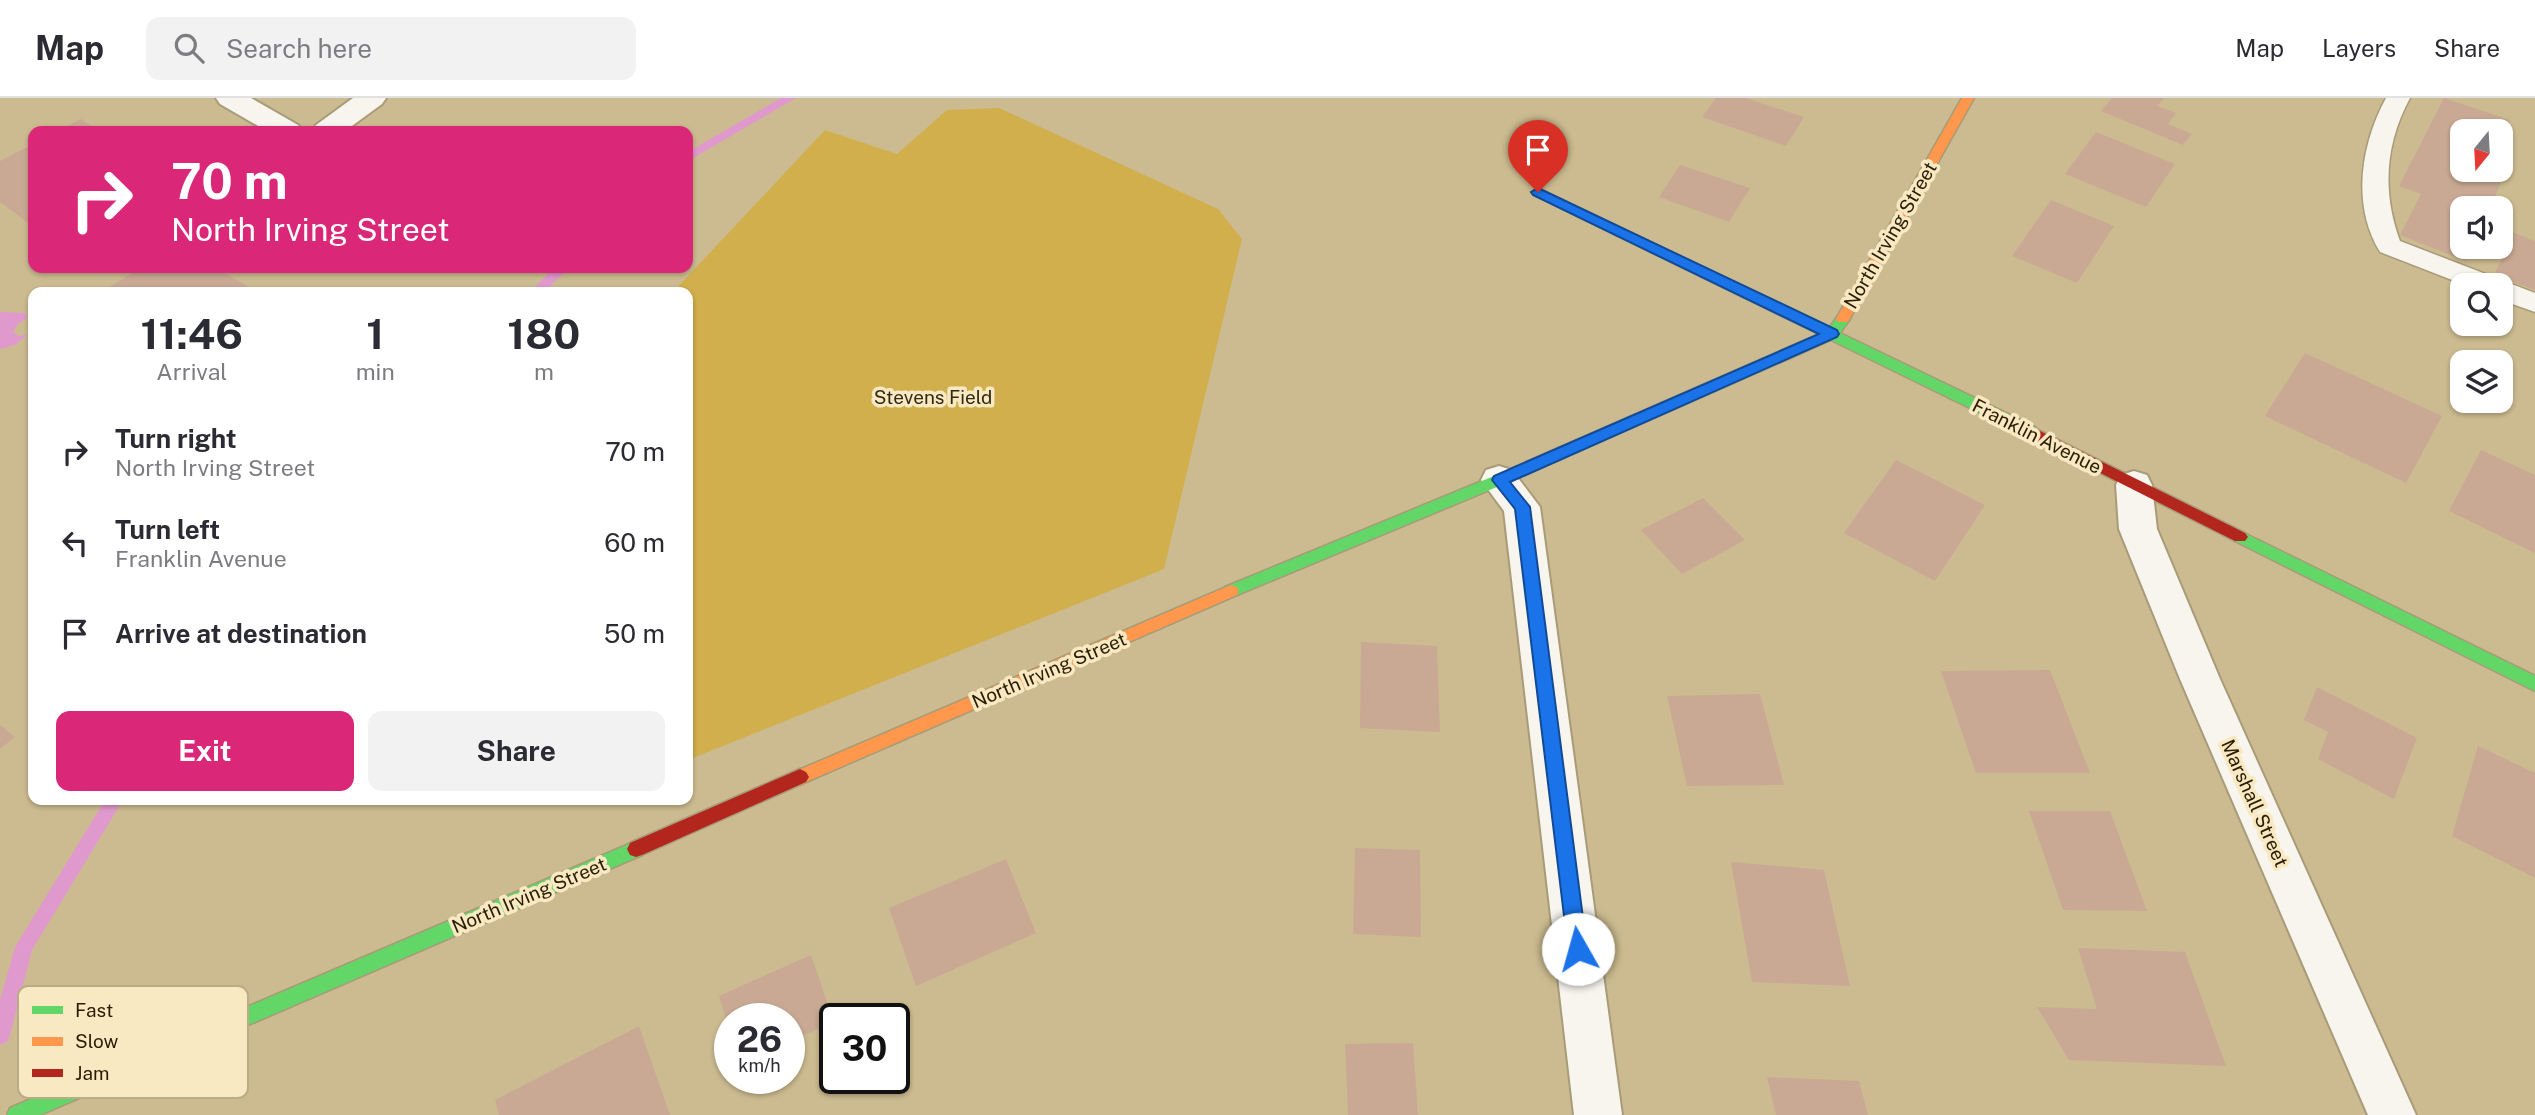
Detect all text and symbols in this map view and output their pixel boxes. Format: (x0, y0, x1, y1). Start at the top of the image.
search box (146, 17, 636, 80)
text: Map (35, 29, 104, 67)
icon: search (170, 29, 208, 67)
text: Search here (226, 33, 372, 64)
text: Map (2235, 34, 2284, 62)
text: Layers (2322, 34, 2396, 62)
text: Share (2434, 34, 2500, 62)
north arrow (2450, 119, 2513, 182)
map controls (2450, 119, 2513, 413)
pin (1508, 120, 1568, 192)
icon: arrive (1519, 131, 1557, 169)
text: 70 m (171, 152, 288, 210)
icon: right (56, 154, 147, 245)
street label: North Irving Street (1839, 158, 1941, 312)
button: sound (2450, 196, 2513, 259)
text: North Irving Street (171, 211, 450, 248)
button: search (2450, 273, 2513, 336)
text: 11:46 (141, 309, 243, 358)
text: 1 (366, 309, 384, 358)
text: 180 (507, 309, 580, 358)
button: layers (2450, 350, 2513, 413)
text: Arrival (156, 358, 227, 385)
text: min (356, 358, 395, 385)
text: m (534, 358, 554, 385)
park label: Stevens Field (874, 386, 992, 408)
street label: Franklin Avenue (1969, 394, 2105, 478)
text: Turn right (115, 423, 237, 454)
icon: right (56, 433, 94, 471)
text: 70 m (605, 436, 665, 467)
text: North Irving Street (115, 454, 315, 481)
text: Turn left (115, 514, 220, 545)
icon: left (56, 524, 94, 562)
text: 60 m (604, 527, 665, 558)
text: Franklin Avenue (115, 545, 287, 572)
icon: arrive (56, 615, 94, 653)
text: Arrive at destination (115, 618, 367, 649)
text: 50 m (604, 618, 665, 649)
street label: North Irving Street (969, 628, 1129, 712)
button: Exit (56, 711, 354, 791)
button: Share (368, 711, 665, 791)
street label: Marshall Street (2217, 736, 2293, 870)
street label: North Irving Street (449, 853, 609, 937)
position arrow (1541, 912, 1615, 986)
legend (18, 986, 248, 1098)
text: Fast (75, 999, 113, 1021)
speed limit sign: 30 (819, 1003, 910, 1094)
text: 26 (737, 1019, 782, 1060)
text: Slow (75, 1030, 119, 1052)
text: km/h (738, 1055, 781, 1076)
text: Jam (75, 1062, 109, 1084)

